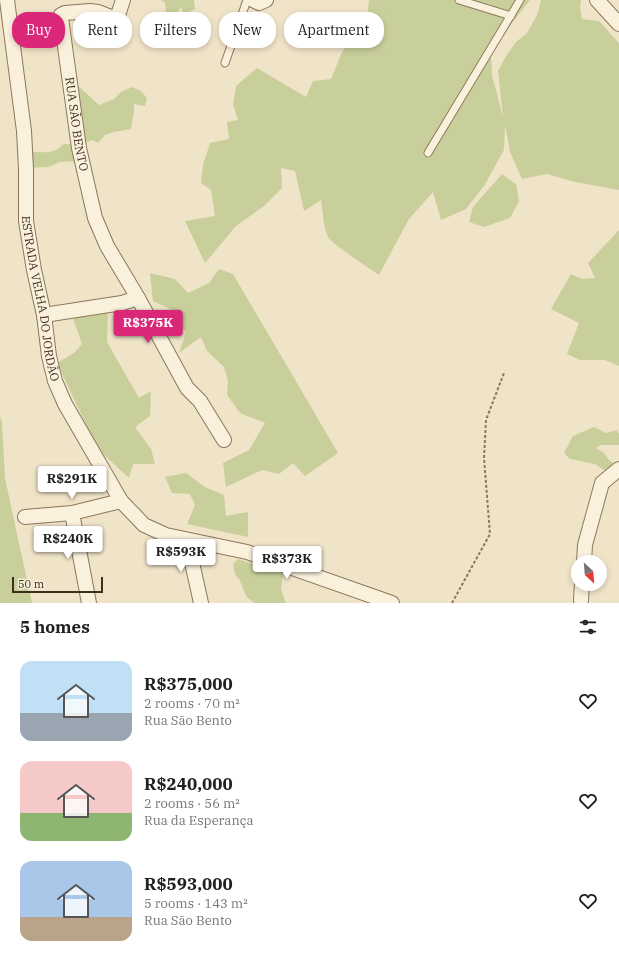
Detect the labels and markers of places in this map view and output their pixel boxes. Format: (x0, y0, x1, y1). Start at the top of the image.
pin: R$375K (115, 310, 181, 344)
pin: R$291K (39, 466, 105, 500)
pin: R$240K (35, 526, 101, 560)
pin: R$593K (148, 539, 214, 573)
pin: R$373K (254, 546, 320, 580)

